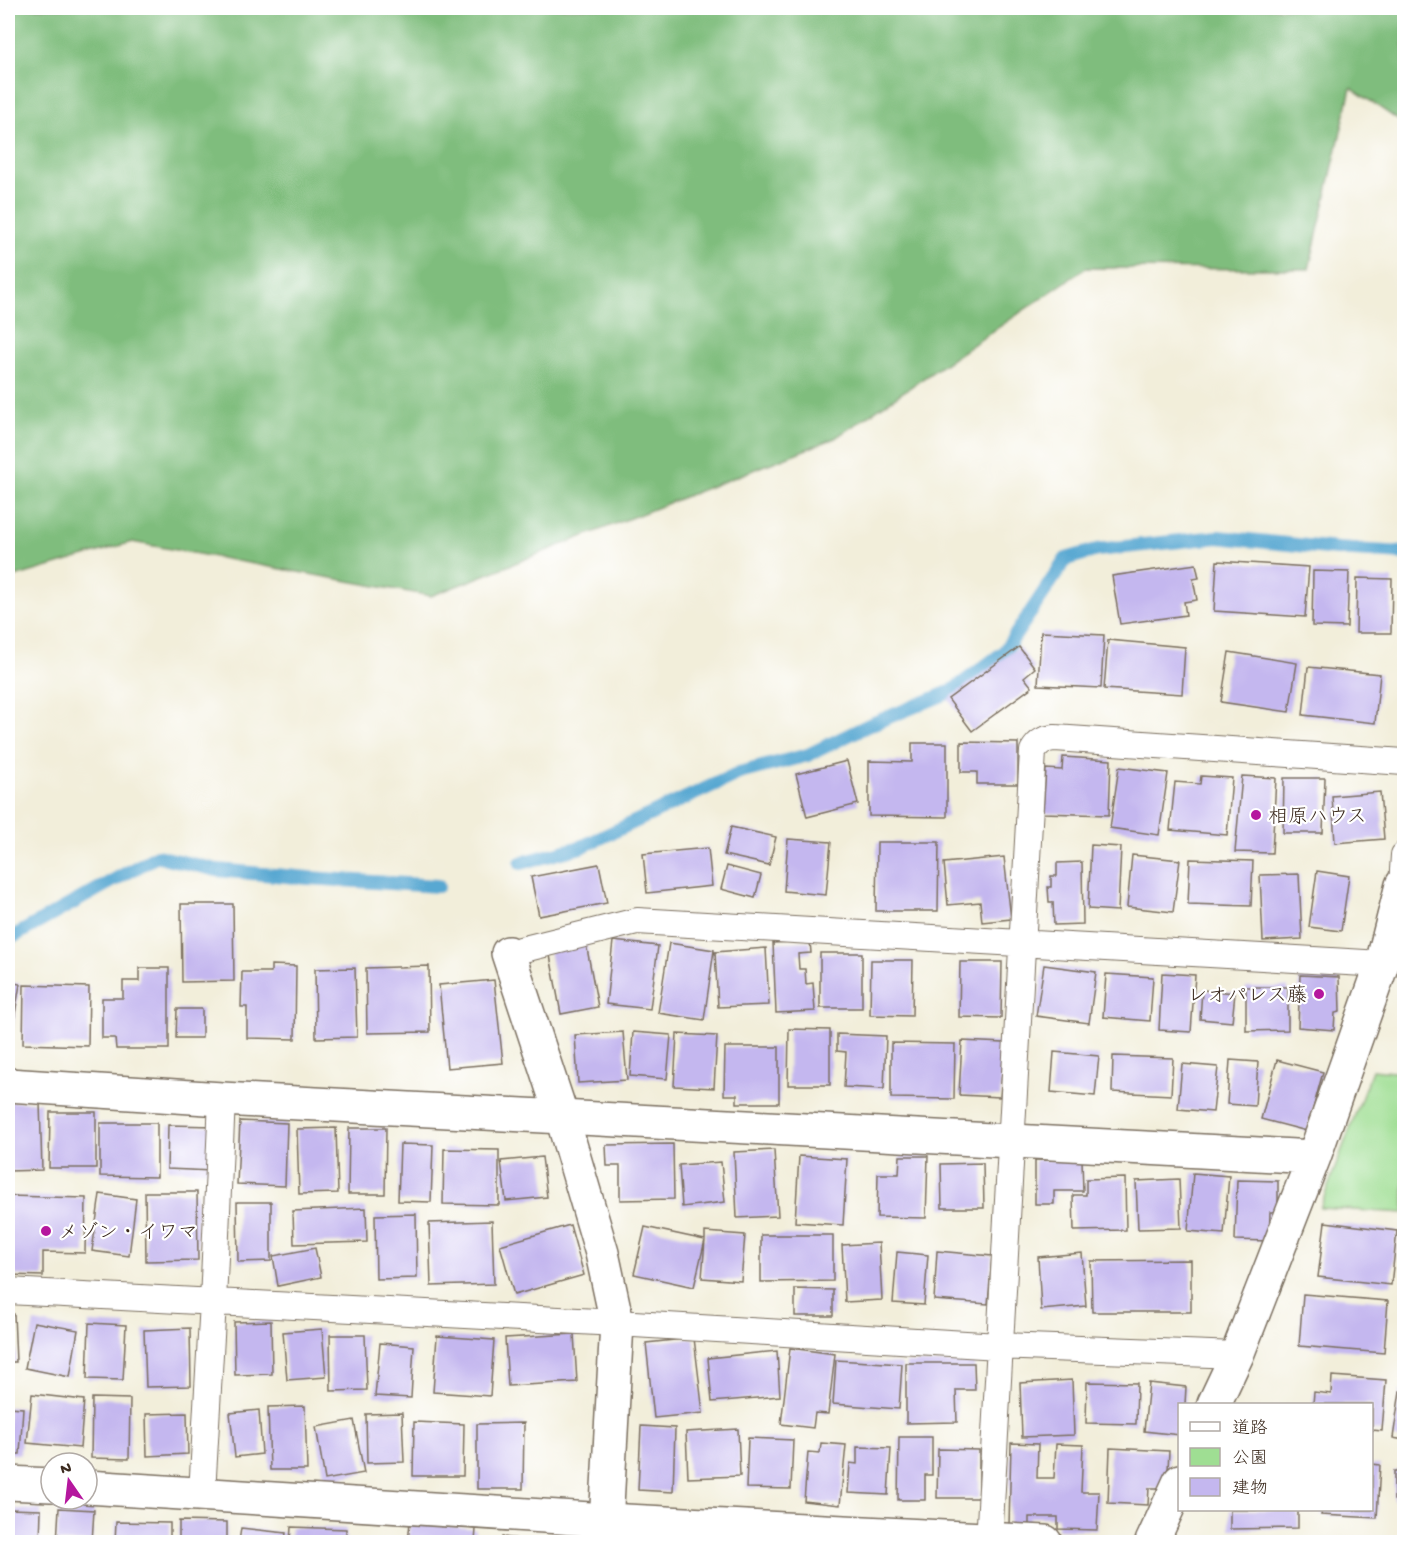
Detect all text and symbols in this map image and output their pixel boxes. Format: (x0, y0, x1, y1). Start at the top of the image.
place label: 相原ハウス (1268, 806, 1367, 830)
marker: 相原ハウス (1249, 808, 1263, 822)
place label: レオパレス藤 (1187, 984, 1307, 1009)
marker: レオパレス藤 (1312, 987, 1326, 1001)
place label: メゾン・イワマ (58, 1221, 198, 1246)
marker: メゾン・イワマ (39, 1224, 53, 1238)
legend (1178, 1403, 1373, 1511)
text: 道路 (1232, 1418, 1268, 1440)
text: 公園 (1232, 1449, 1268, 1470)
north arrow (39, 1451, 99, 1511)
text: N (59, 1459, 74, 1480)
text: 建物 (1232, 1478, 1268, 1500)

